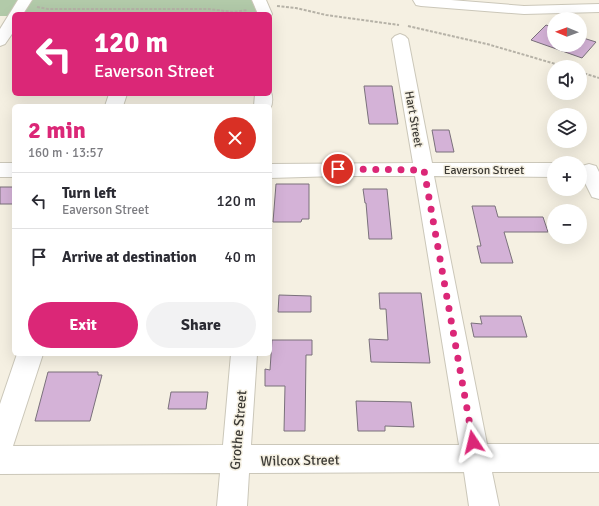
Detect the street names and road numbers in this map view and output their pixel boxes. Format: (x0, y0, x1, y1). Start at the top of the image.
street label: Hart Street (401, 90, 426, 148)
street label: Eaverson Street (444, 163, 524, 178)
street label: Grothe Street (227, 389, 250, 471)
street label: Wilcox Street (260, 451, 340, 470)

